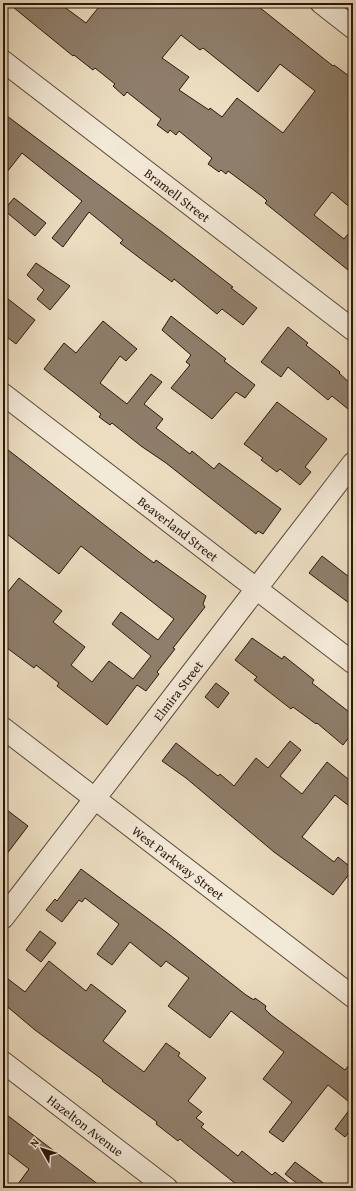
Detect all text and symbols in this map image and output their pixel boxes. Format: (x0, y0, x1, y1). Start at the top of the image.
street label: Bramell Street (140, 164, 215, 227)
street label: Beaverland Street (134, 492, 223, 566)
street label: Elmira Street (149, 656, 208, 725)
street label: West Parkway Street (128, 821, 229, 905)
street label: Hazelton Avenue (43, 1090, 128, 1161)
north arrow (22, 1129, 62, 1169)
text: N (26, 1134, 43, 1151)

